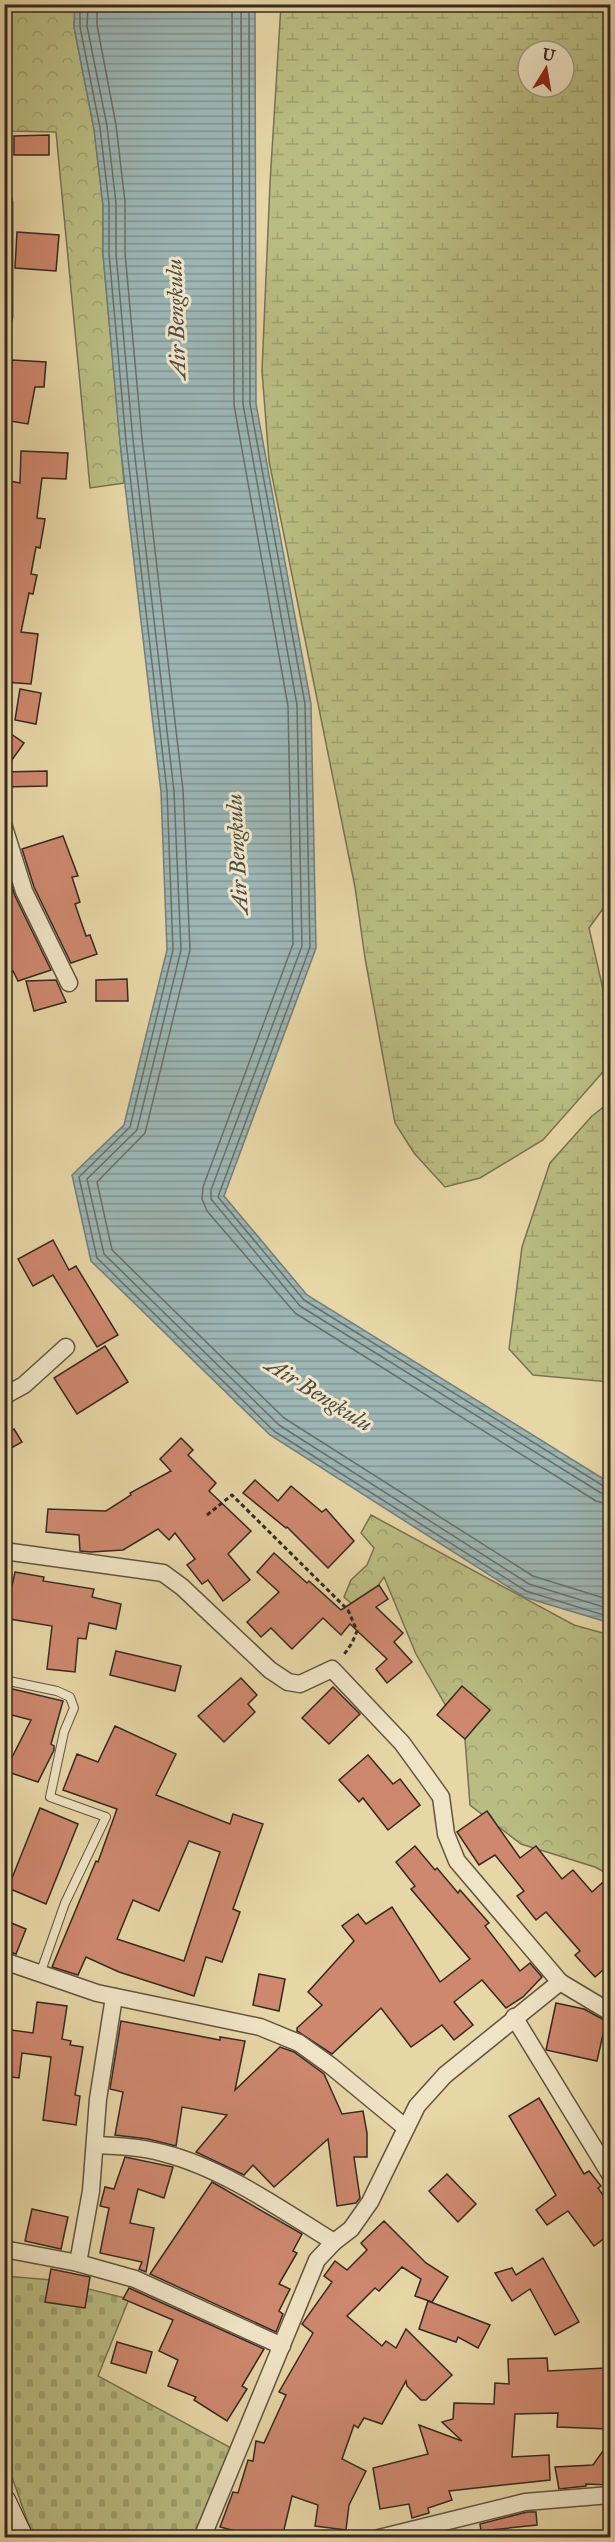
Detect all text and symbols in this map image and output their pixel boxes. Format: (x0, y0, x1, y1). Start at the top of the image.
north arrow (516, 39, 576, 99)
text: U (541, 44, 557, 65)
water label: Air Bengkulu (160, 258, 192, 382)
water label: Air Bengkulu (220, 793, 254, 917)
water label: Air Bengkulu (259, 1350, 377, 1437)

